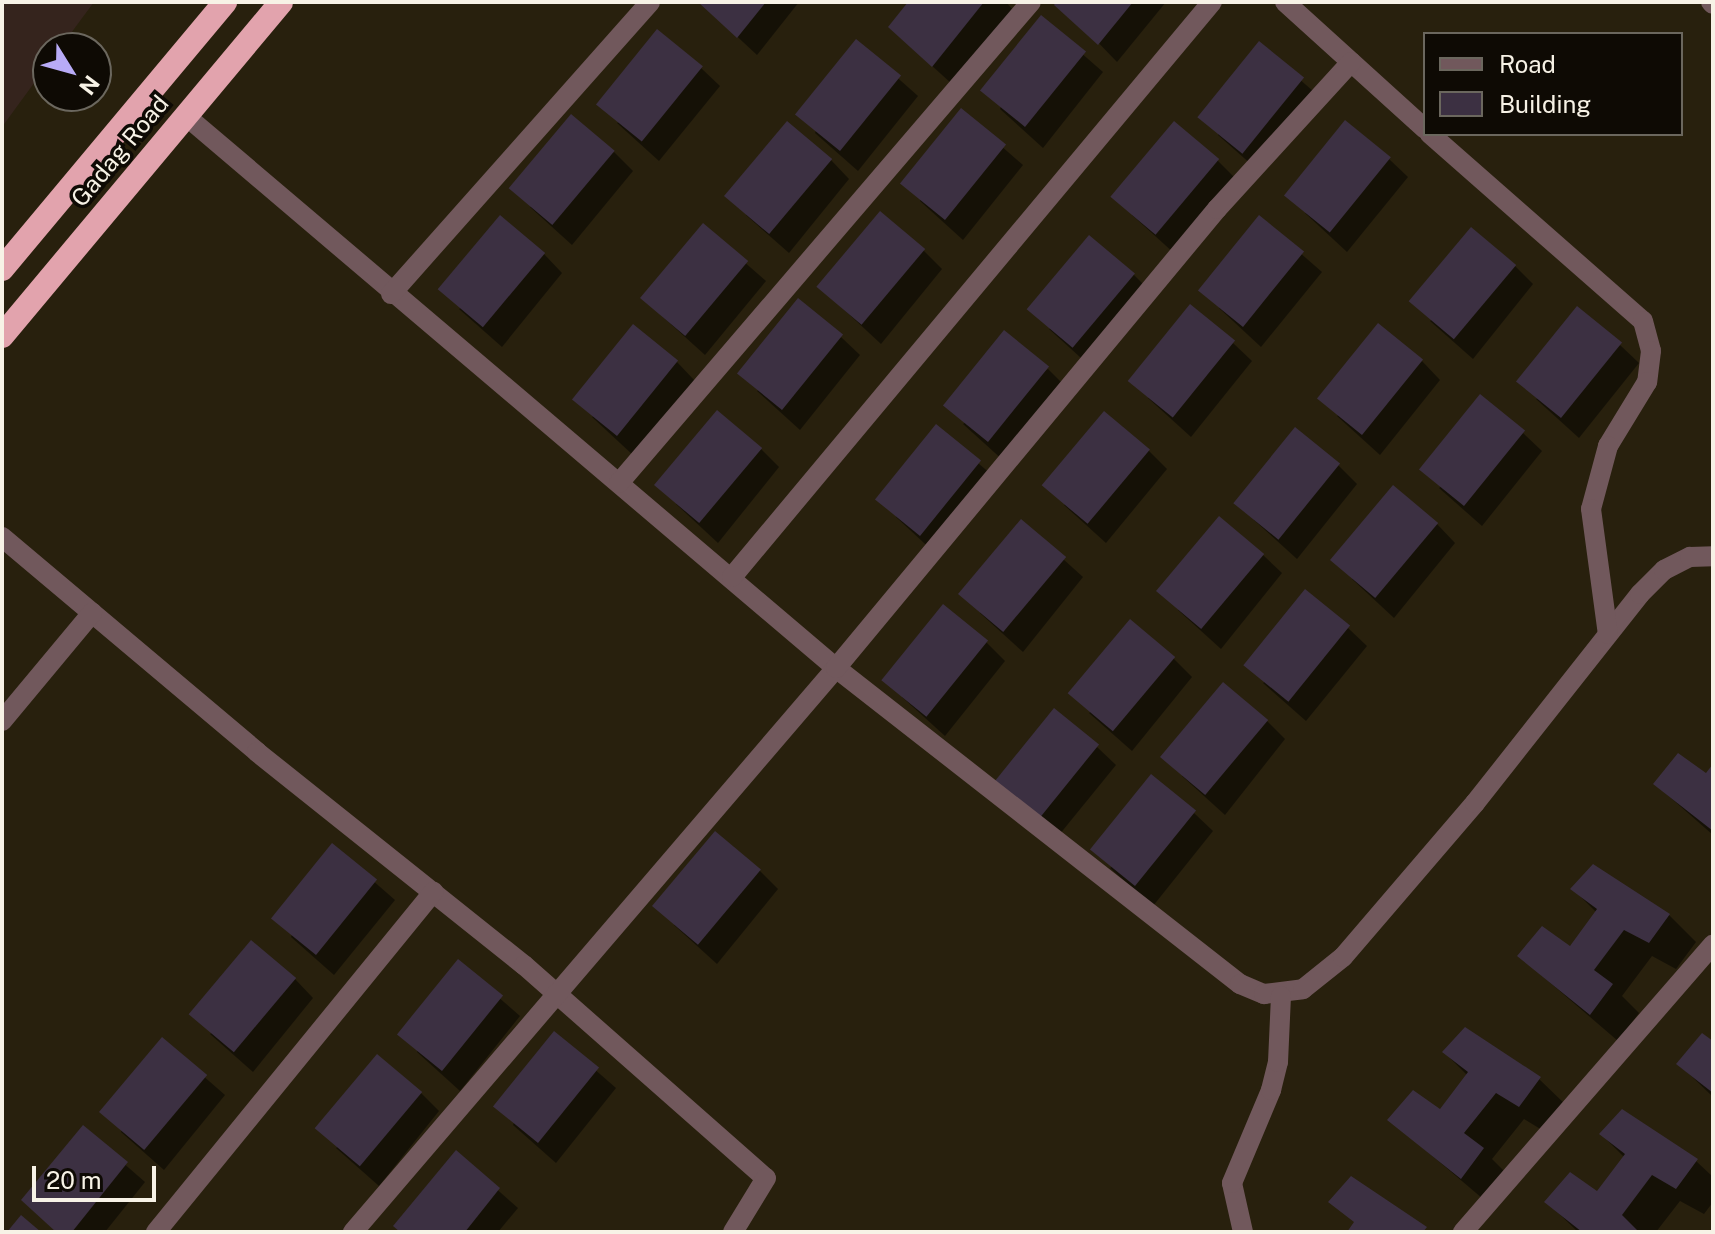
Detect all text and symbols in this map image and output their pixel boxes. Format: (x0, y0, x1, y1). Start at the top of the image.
north arrow (32, 32, 112, 112)
legend (1423, 32, 1683, 136)
text: Road (1499, 50, 1556, 78)
text: N (74, 71, 105, 100)
street label: Gadag Road (65, 90, 175, 212)
text: Building (1499, 90, 1591, 118)
scale bar (36, 1150, 160, 1200)
text: 20 m (46, 1166, 102, 1194)

